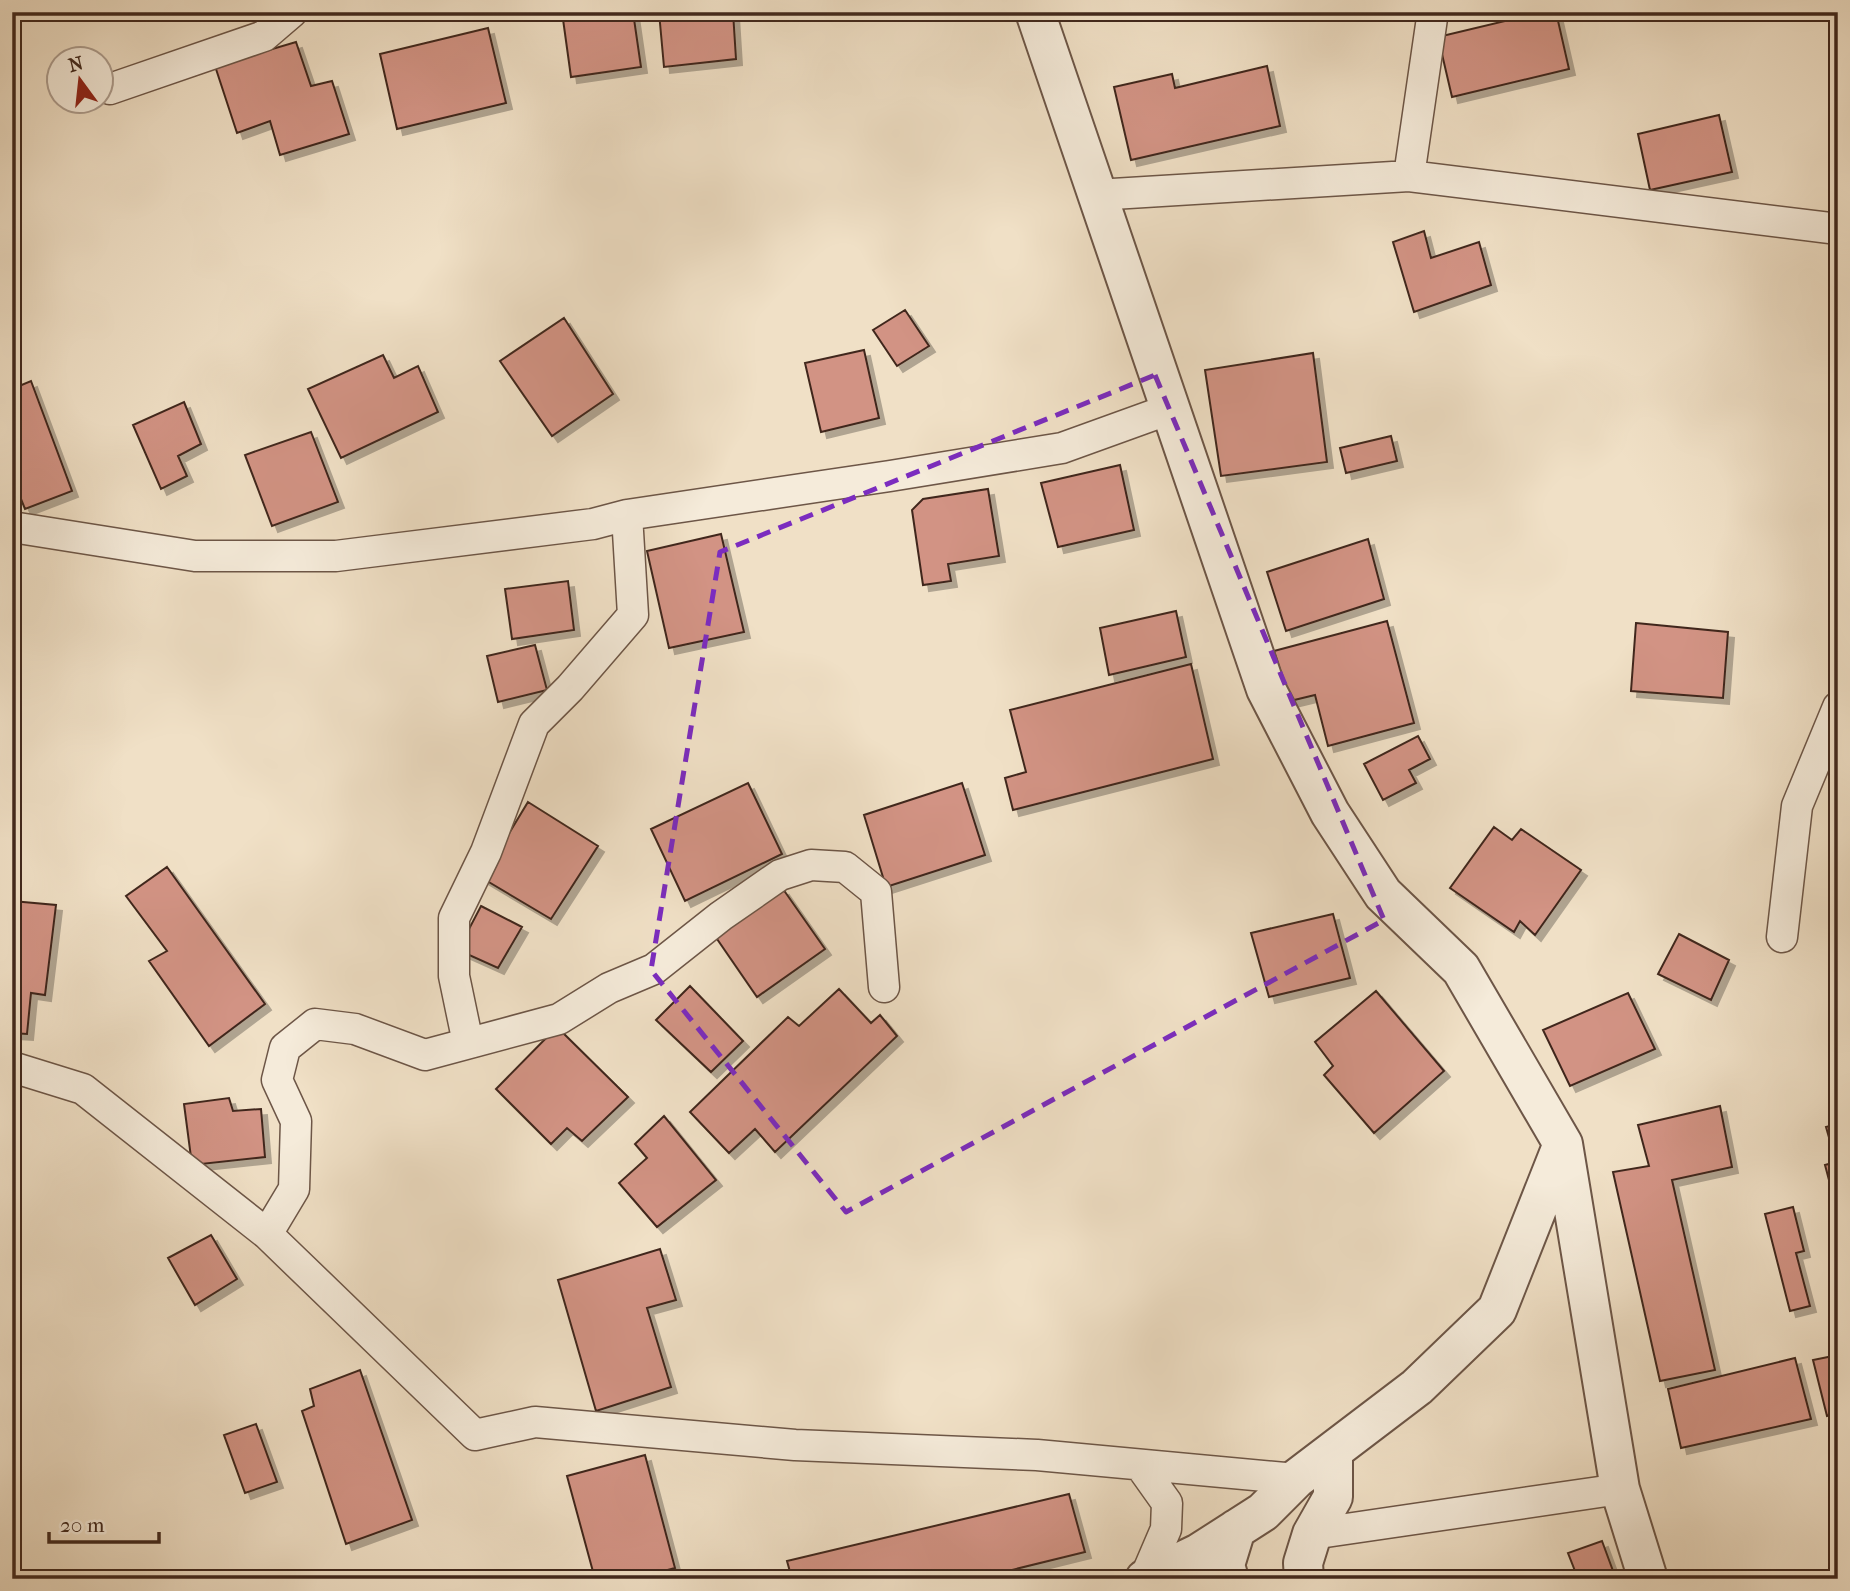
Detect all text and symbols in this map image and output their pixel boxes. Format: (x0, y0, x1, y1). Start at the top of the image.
north arrow (46, 46, 116, 116)
text: N (66, 52, 86, 77)
scale bar (49, 1500, 159, 1544)
text: 20 m (60, 1513, 105, 1537)

